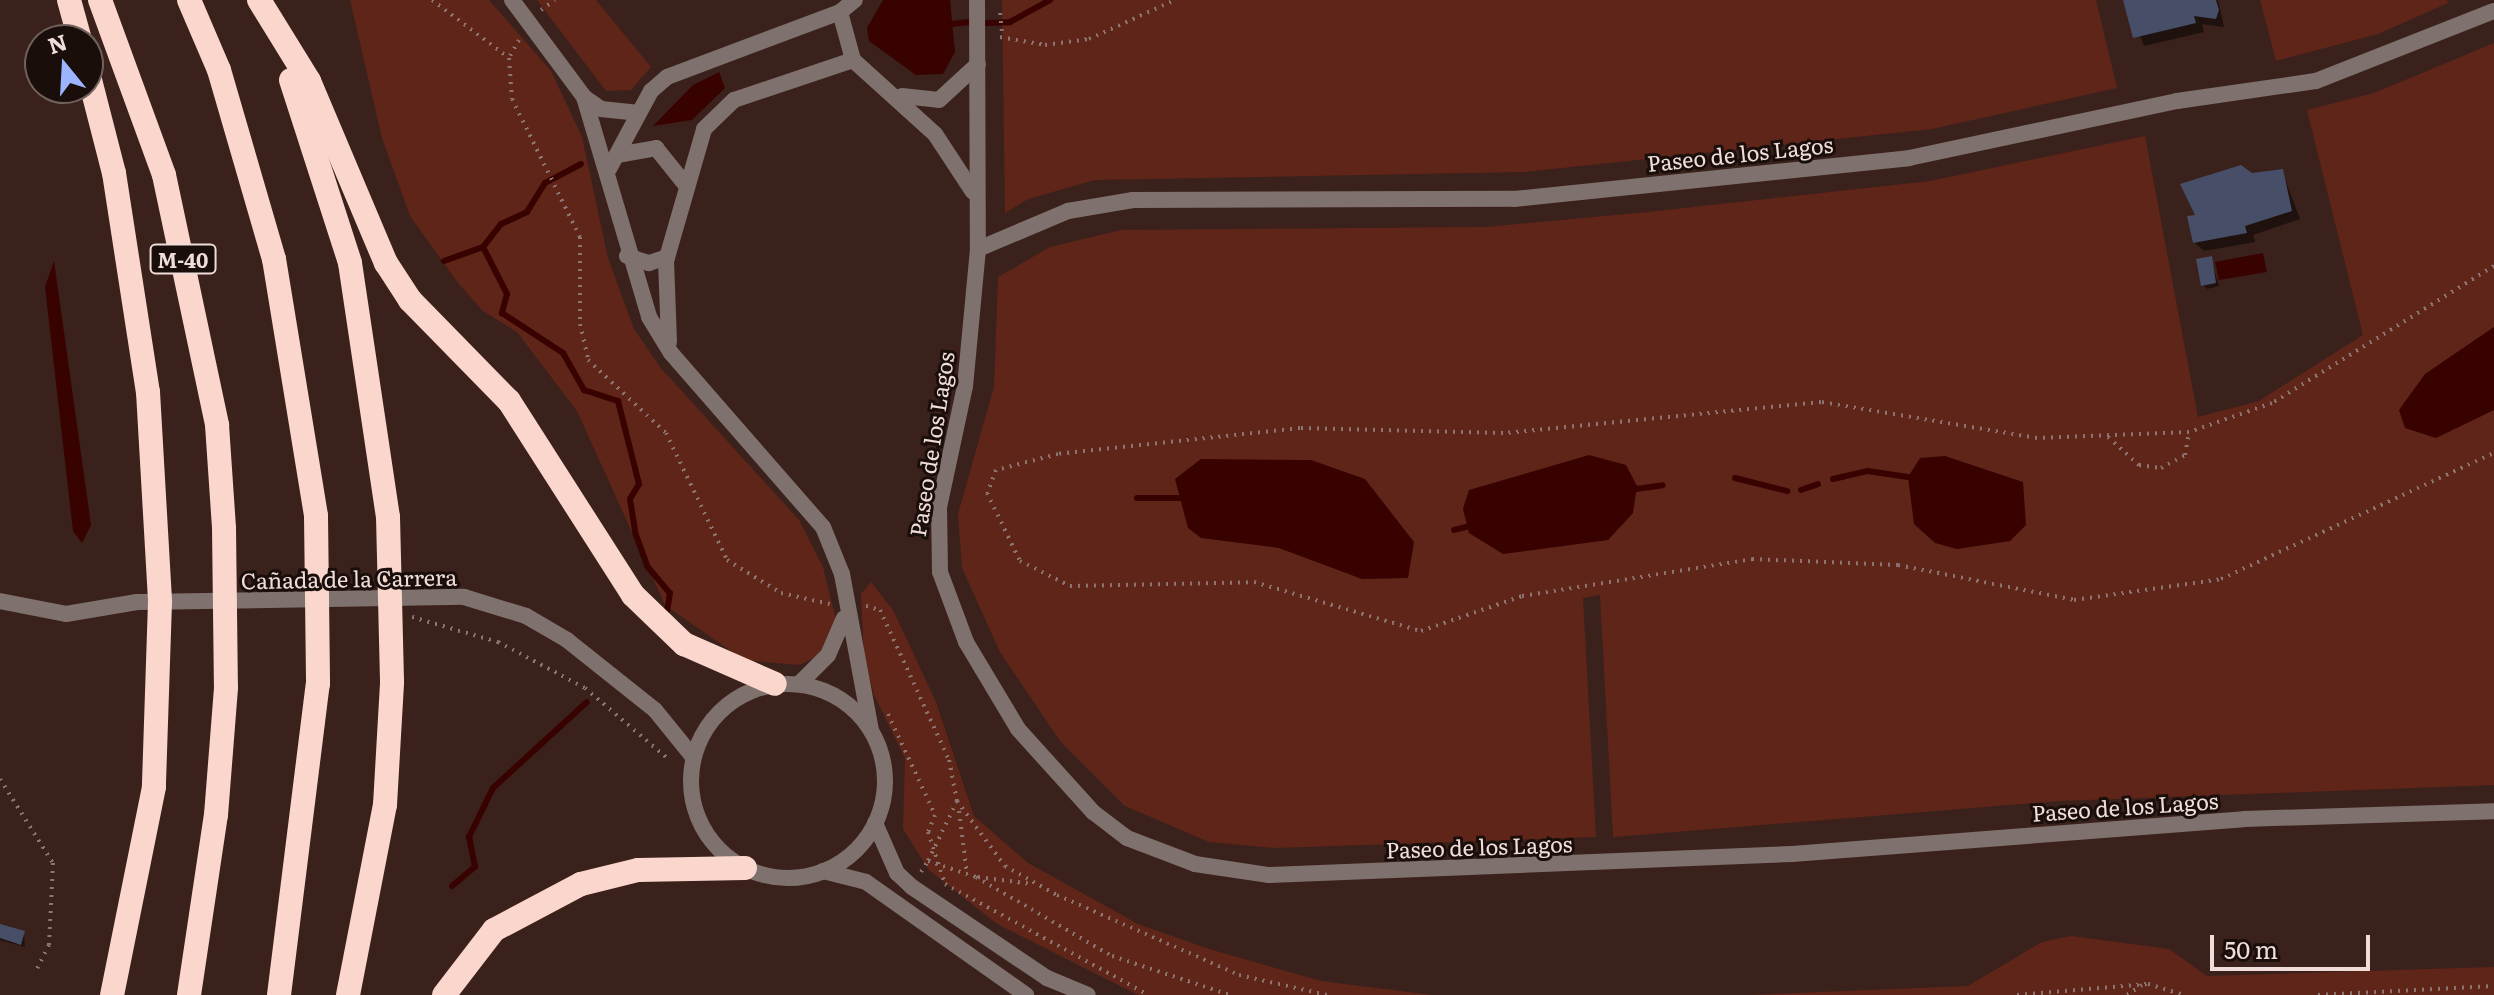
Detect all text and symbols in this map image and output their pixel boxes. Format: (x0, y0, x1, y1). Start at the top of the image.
north arrow (24, 24, 104, 104)
text: N (43, 24, 71, 61)
street label: Paseo de los Lagos (1646, 130, 1834, 176)
road number: M-40 (149, 243, 217, 275)
street label: Paseo de los Lagos (903, 350, 959, 538)
street label: Cañada de la Carrera (241, 563, 457, 593)
street label: Paseo de los Lagos (2031, 786, 2219, 826)
street label: Paseo de los Lagos (1385, 830, 1573, 862)
scale bar (2214, 919, 2374, 969)
text: 50 m (2224, 931, 2278, 966)

